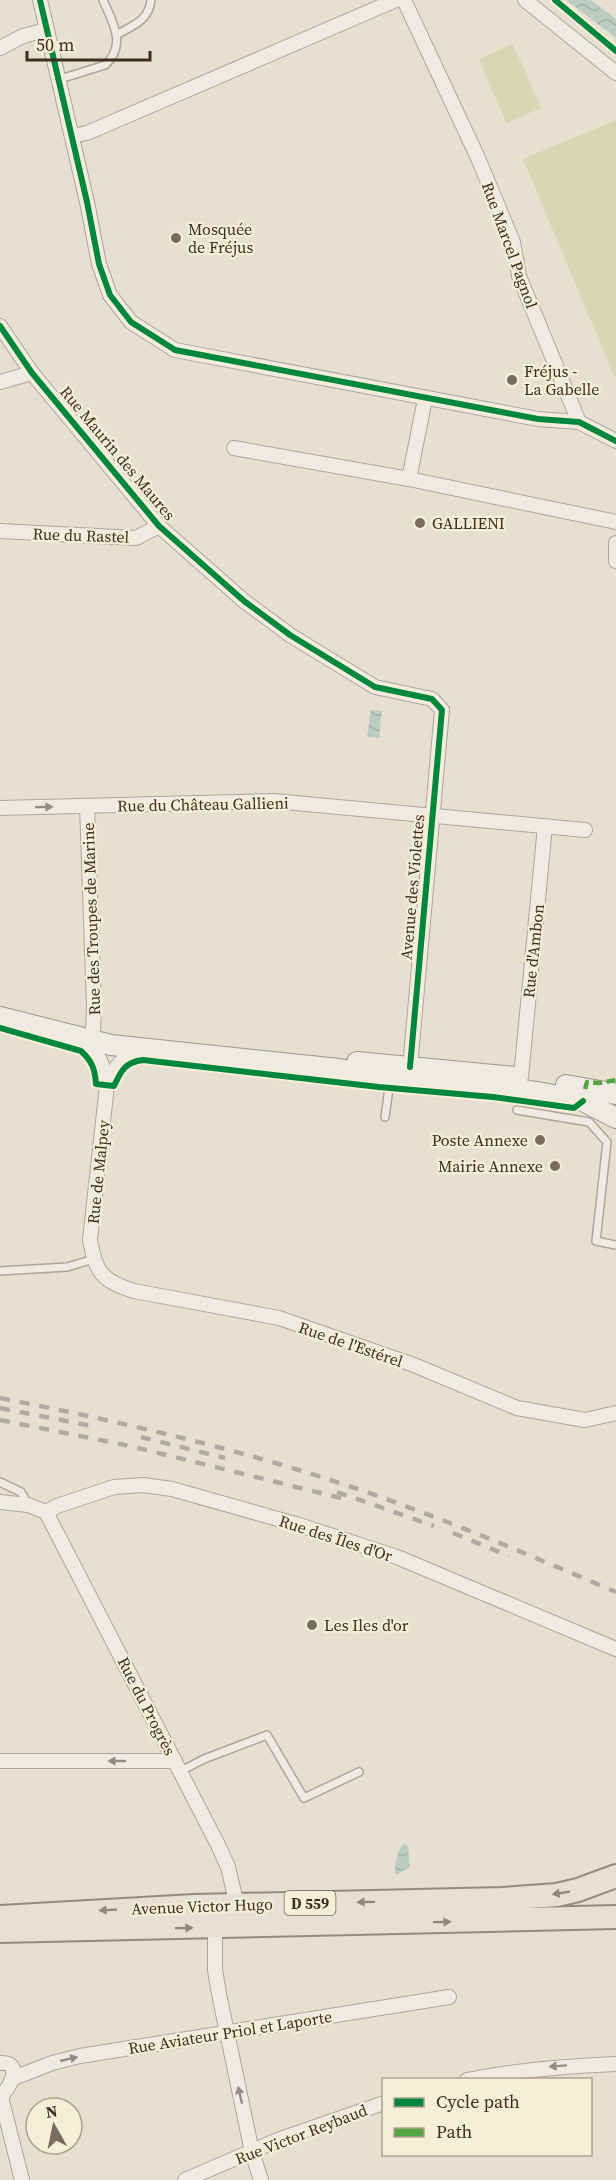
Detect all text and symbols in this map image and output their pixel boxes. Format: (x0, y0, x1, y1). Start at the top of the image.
scale bar (27, 24, 150, 62)
text: 50 m (36, 32, 74, 57)
street label: Rue Marcel Pagnol (477, 179, 543, 312)
place label: Mosquée de Fréjus (188, 218, 253, 258)
marker: Mosquée de Fréjus (169, 231, 183, 245)
place label: Fréjus - La Gabelle (524, 360, 599, 400)
marker: Fréjus - La Gabelle (505, 373, 519, 387)
street label: Rue Maurin des Maures (55, 381, 181, 525)
place label: GALLIENI (432, 512, 505, 534)
marker: GALLIENI (413, 516, 427, 530)
street label: Rue du Rastel (32, 522, 130, 548)
street label: Rue du Château Gallieni (117, 792, 289, 816)
one-way arrow (34, 802, 53, 812)
street label: Avenue des Violettes (395, 813, 429, 961)
street label: Rue des Troupes de Marine (77, 822, 105, 1016)
street label: Rue d'Ambon (517, 903, 549, 999)
street label: Rue de Malpey (82, 1118, 114, 1225)
place label: Poste Annexe (432, 1129, 528, 1151)
marker: Poste Annexe (533, 1133, 547, 1147)
place label: Mairie Annexe (438, 1155, 543, 1177)
marker: Mairie Annexe (548, 1159, 562, 1173)
street label: Rue de l'Estérel (296, 1316, 406, 1372)
street label: Rue des Îles d'Or (276, 1509, 396, 1567)
place label: Les Iles d'or (324, 1614, 409, 1636)
marker: Les Iles d'or (305, 1618, 319, 1632)
street label: Rue du Progrès (113, 1653, 181, 1759)
one-way arrow (107, 1756, 126, 1766)
one-way arrow (551, 1889, 570, 1898)
road number: D 559 (284, 1891, 336, 1915)
street label: Avenue Victor Hugo (131, 1893, 273, 1919)
one-way arrow (356, 1897, 375, 1907)
one-way arrow (99, 1905, 118, 1914)
one-way arrow (433, 1917, 452, 1926)
one-way arrow (175, 1924, 194, 1933)
street label: Rue Aviateur Priol et Laporte (127, 2005, 333, 2059)
one-way arrow (59, 2053, 78, 2063)
one-way arrow (548, 2062, 567, 2071)
legend (382, 2078, 592, 2156)
one-way arrow (234, 2086, 244, 2104)
text: Cycle path (436, 2089, 520, 2114)
north arrow (24, 2096, 84, 2156)
text: N (44, 2099, 59, 2123)
street label: Rue Victor Reybaud (232, 2099, 370, 2169)
text: Path (436, 2119, 473, 2144)

